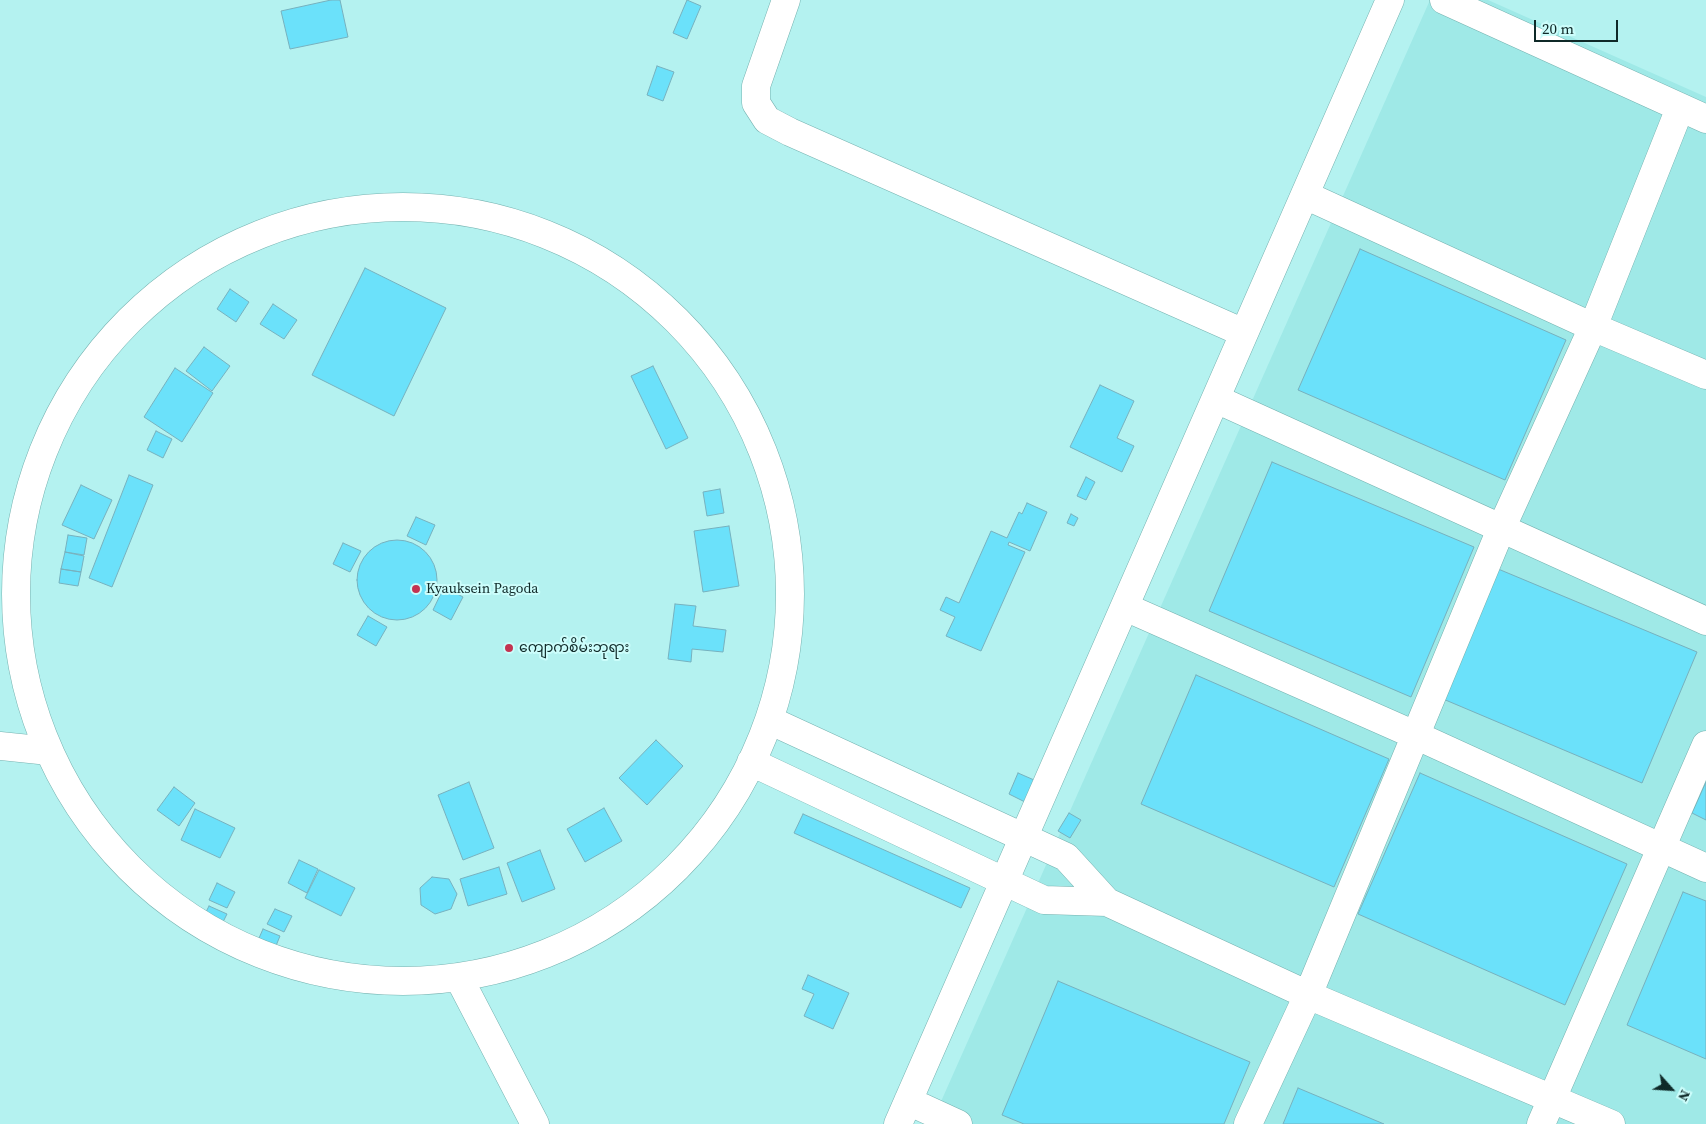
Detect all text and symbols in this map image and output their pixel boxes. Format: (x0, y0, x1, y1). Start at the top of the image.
scale bar (1536, 10, 1620, 42)
text: 20 m (1542, 18, 1574, 39)
place label: Kyauksein Pagoda (426, 581, 538, 597)
marker: Kyauksein Pagoda (410, 583, 422, 595)
place label: ကျောက်စိမ်းဘုရား (519, 640, 629, 656)
marker: ကျောက်စိမ်းဘုရား (503, 642, 515, 654)
north arrow (1646, 1064, 1696, 1114)
text: N (1673, 1087, 1696, 1105)

